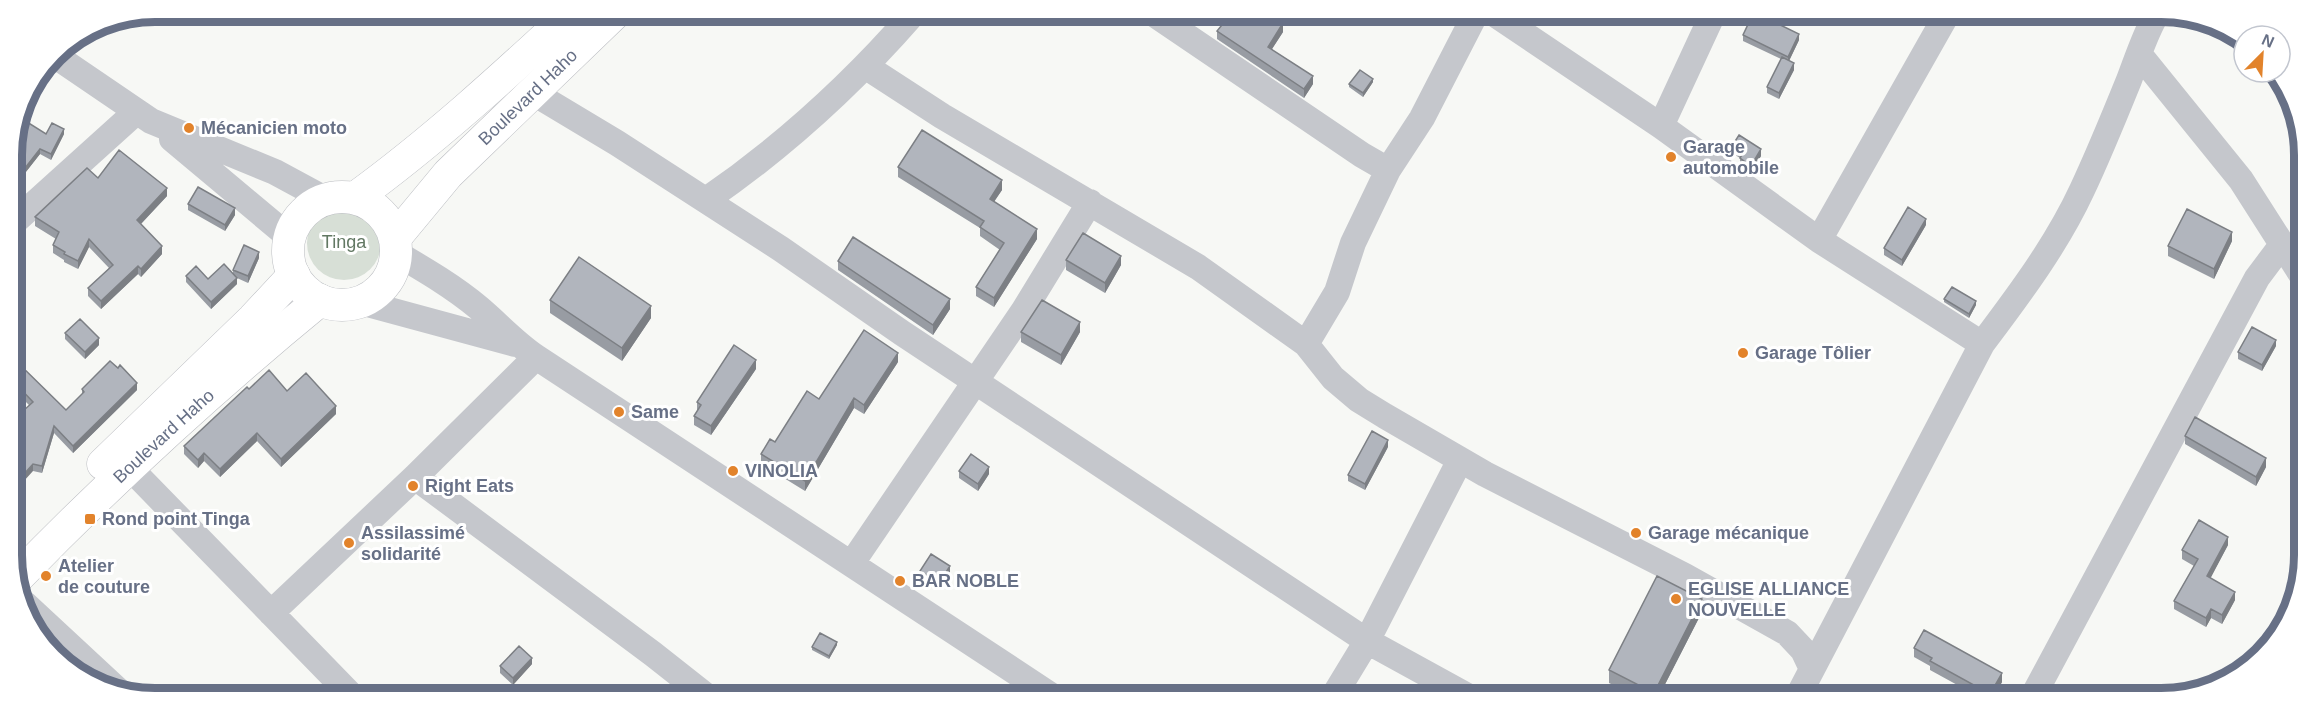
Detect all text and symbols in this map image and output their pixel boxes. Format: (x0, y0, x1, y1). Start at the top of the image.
north arrow (2232, 24, 2292, 84)
text: N (2259, 31, 2277, 51)
street label: Boulevard Haho (474, 45, 581, 149)
place label: Mécanicien moto (201, 118, 347, 138)
marker: Mécanicien moto (182, 121, 196, 135)
place label: Garage automobile (1683, 137, 1779, 178)
marker: Garage automobile (1664, 150, 1678, 164)
park label: Tinga (322, 232, 367, 252)
place label: Garage Tôlier (1755, 343, 1871, 363)
marker: Garage Tôlier (1736, 346, 1750, 360)
street label: Boulevard Haho (109, 385, 218, 487)
place label: Same (631, 402, 679, 422)
marker: Same (612, 405, 626, 419)
place label: VINOLIA (745, 461, 818, 481)
marker: VINOLIA (726, 464, 740, 478)
place label: Right Eats (425, 476, 514, 496)
marker: Right Eats (406, 479, 420, 493)
place label: Rond point Tinga (102, 509, 251, 529)
marker: Rond point Tinga (83, 512, 97, 526)
place label: Assilassimé solidarité (361, 523, 465, 564)
place label: Garage mécanique (1648, 523, 1809, 543)
marker: Garage mécanique (1629, 526, 1643, 540)
marker: Assilassimé solidarité (342, 536, 356, 550)
place label: Atelier de couture (58, 556, 150, 597)
marker: Atelier de couture (39, 569, 53, 583)
place label: BAR NOBLE (912, 571, 1019, 591)
marker: BAR NOBLE (893, 574, 907, 588)
place label: EGLISE ALLIANCE NOUVELLE (1688, 579, 1849, 620)
marker: EGLISE ALLIANCE NOUVELLE (1669, 592, 1683, 606)

